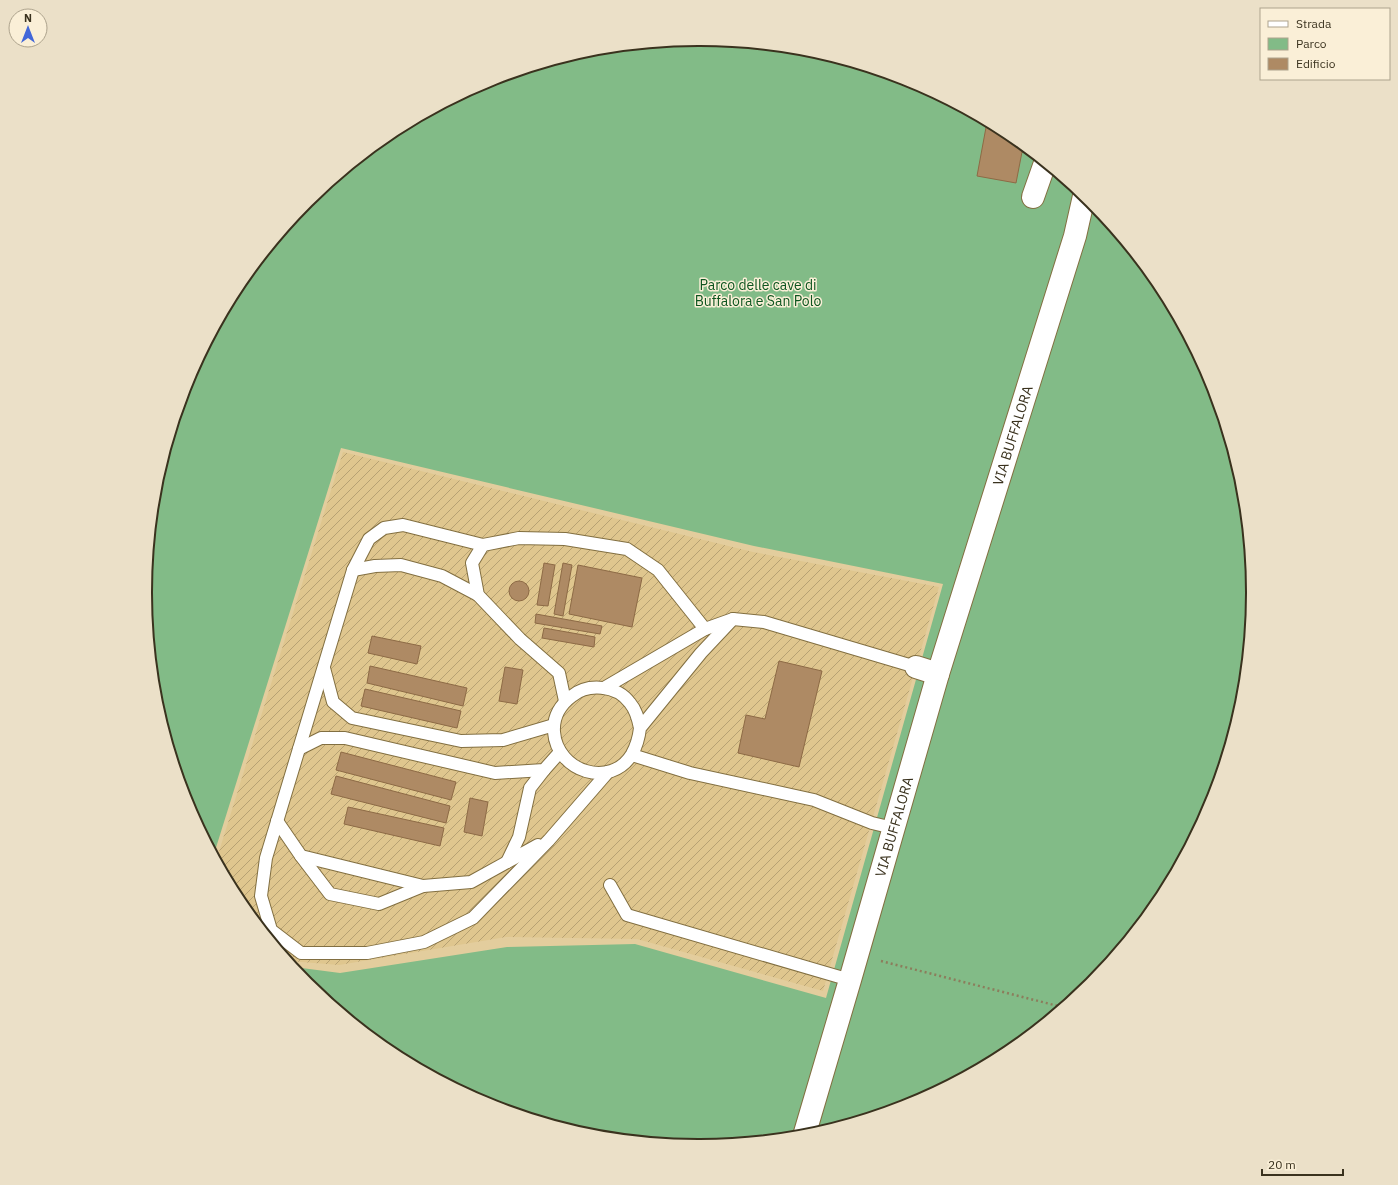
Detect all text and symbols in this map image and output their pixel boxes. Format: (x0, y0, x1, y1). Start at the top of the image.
north arrow (8, 8, 48, 48)
legend (1260, 8, 1390, 80)
text: N (24, 11, 32, 25)
text: Strada (1296, 16, 1332, 31)
text: Parco (1296, 36, 1327, 51)
text: Edificio (1296, 56, 1336, 71)
park label: Parco delle cave di Buffalora e San Polo (695, 276, 822, 310)
street label: VIA BUFFALORA (989, 383, 1037, 488)
street label: VIA BUFFALORA (871, 775, 917, 879)
scale bar (1262, 1151, 1343, 1177)
text: 20 m (1268, 1157, 1296, 1172)

